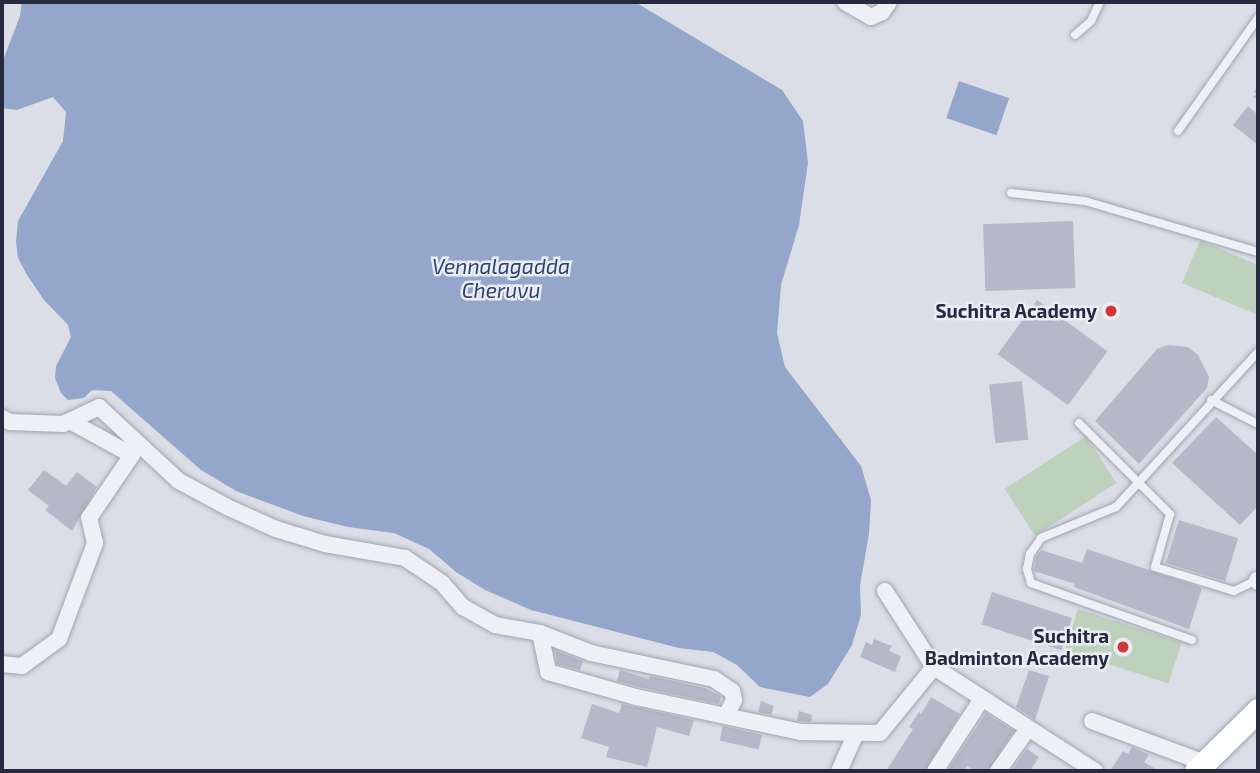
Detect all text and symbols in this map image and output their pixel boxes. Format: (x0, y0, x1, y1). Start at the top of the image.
water label: Vennalagadda Cheruvu (432, 253, 570, 303)
place label: Suchitra Academy (935, 300, 1097, 322)
marker: Suchitra Academy (1103, 303, 1119, 319)
place label: Suchitra Badminton Academy (924, 625, 1109, 669)
marker: Suchitra Badminton Academy (1115, 639, 1131, 655)

